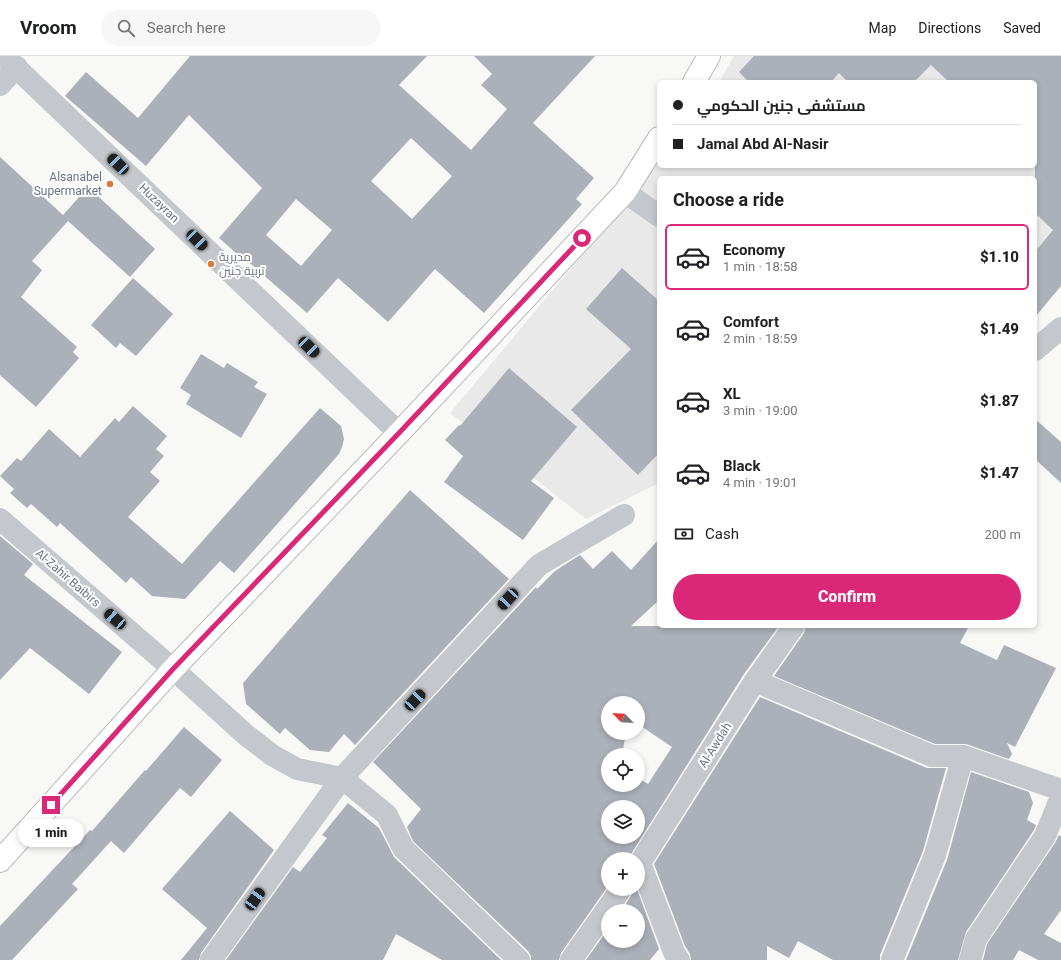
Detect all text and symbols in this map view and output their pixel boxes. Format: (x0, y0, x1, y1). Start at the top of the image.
search box (101, 10, 381, 46)
text: Vroom (20, 16, 77, 39)
icon: search (115, 17, 137, 39)
text: Search here (147, 19, 226, 37)
text: Map (869, 20, 896, 36)
text: Directions (918, 20, 981, 36)
text: Saved (1003, 20, 1041, 36)
text: مستشفى جنين الحكومي (697, 97, 866, 115)
text: Jamal Abd Al-Nasir (697, 135, 829, 153)
car (105, 151, 131, 177)
place label: Alsanabel Supermarket (34, 170, 102, 198)
marker: Alsanabel Supermarket (105, 179, 115, 189)
street label: Huzayran (136, 181, 182, 225)
text: Choose a ride (673, 189, 784, 210)
car (184, 227, 210, 253)
route start (573, 229, 591, 247)
icon: car (675, 239, 711, 275)
text: Economy (723, 241, 785, 259)
text: $1.10 (980, 248, 1019, 266)
place label: مديرية تربية جنين (219, 250, 265, 278)
marker: مديرية تربية جنين (206, 259, 216, 269)
text: 1 min · 18:58 (723, 259, 798, 274)
icon: car (675, 311, 711, 347)
text: Comfort (723, 313, 779, 331)
text: $1.49 (980, 320, 1019, 338)
text: 2 min · 18:59 (723, 331, 798, 346)
car (296, 334, 322, 360)
icon: car (675, 383, 711, 419)
text: XL (723, 385, 741, 403)
text: $1.87 (980, 392, 1019, 410)
text: 3 min · 19:00 (723, 403, 798, 418)
icon: car (675, 455, 711, 491)
text: Black (723, 457, 760, 475)
text: $1.47 (980, 464, 1019, 482)
text: 4 min · 19:01 (723, 475, 798, 490)
icon: cash (673, 523, 695, 545)
text: Cash (705, 525, 739, 543)
text: 200 m (984, 527, 1021, 542)
street label: Al-Zahir Baibirs (33, 546, 103, 610)
button: Confirm (673, 574, 1021, 620)
car (495, 586, 521, 612)
car (102, 607, 128, 631)
car (402, 687, 428, 713)
north arrow (601, 696, 645, 740)
map controls (601, 696, 645, 948)
street label: Al-Awdah (696, 720, 734, 770)
button: locate (601, 748, 645, 792)
route end (42, 796, 60, 814)
button: layers (601, 800, 645, 844)
callout: 1 min (18, 819, 84, 847)
text: 1 min (35, 825, 67, 840)
button: + (601, 852, 645, 896)
car (243, 886, 267, 912)
button: − (601, 904, 645, 948)

